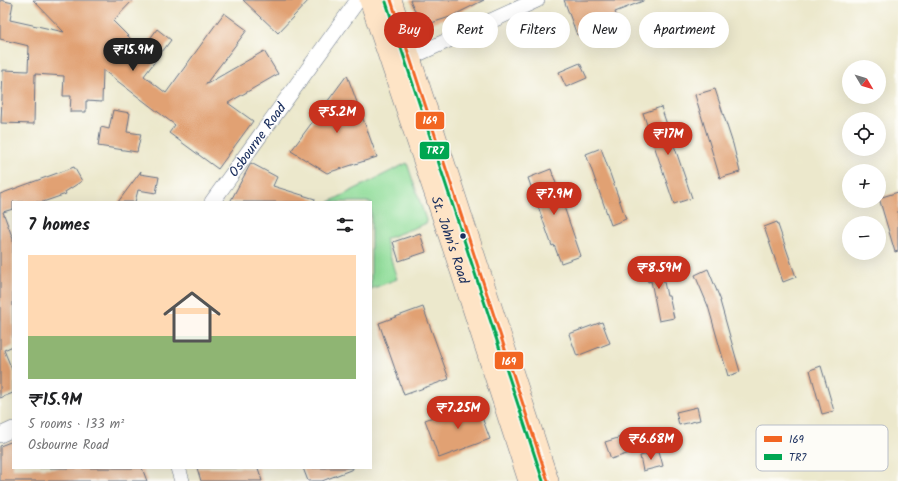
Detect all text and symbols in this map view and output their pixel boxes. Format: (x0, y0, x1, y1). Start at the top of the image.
chip: Buy (384, 12, 434, 48)
chip: Rent (442, 12, 498, 48)
chip: Filters (506, 12, 570, 48)
chip: New (578, 12, 631, 48)
chip: Apartment (639, 12, 729, 48)
pin: ₹15.9M (100, 38, 166, 72)
text: ₹15.9M (112, 40, 154, 61)
north arrow (842, 60, 886, 104)
map controls (842, 60, 886, 260)
street label: Osbourne Road (223, 98, 293, 182)
pin: ₹5.2M (309, 100, 365, 134)
text: ₹5.2M (318, 102, 356, 123)
line badge: 169 (415, 111, 445, 130)
text: 169 (423, 112, 438, 130)
button: locate (842, 112, 886, 156)
pin: ₹17M (644, 122, 692, 156)
text: ₹17M (652, 124, 684, 145)
line badge: TR7 (419, 141, 450, 160)
text: TR7 (426, 142, 445, 160)
button: + (842, 164, 886, 208)
pin: ₹7.9M (526, 182, 582, 216)
text: ₹7.9M (536, 184, 572, 205)
street label: St. John's Road (425, 193, 475, 288)
text: 7 homes (28, 212, 90, 239)
icon: filters (334, 214, 356, 236)
button: − (842, 216, 886, 260)
unlabelled marker (458, 231, 468, 241)
pin: ₹8.59M (626, 256, 692, 290)
text: ₹8.59M (636, 258, 682, 279)
icon: home (156, 281, 228, 353)
line badge: 169 (494, 351, 524, 370)
text: 169 (502, 353, 517, 371)
text: ₹15.9M (28, 387, 82, 414)
pin: ₹7.25M (425, 396, 491, 430)
text: ₹7.25M (436, 398, 480, 419)
text: 5 rooms · 133 m² (28, 414, 124, 435)
legend (756, 425, 888, 471)
pin: ₹6.68M (618, 427, 684, 461)
text: ₹6.68M (628, 429, 674, 450)
text: 169 (789, 431, 805, 449)
text: Osbourne Road (28, 435, 109, 456)
text: TR7 (789, 449, 807, 467)

